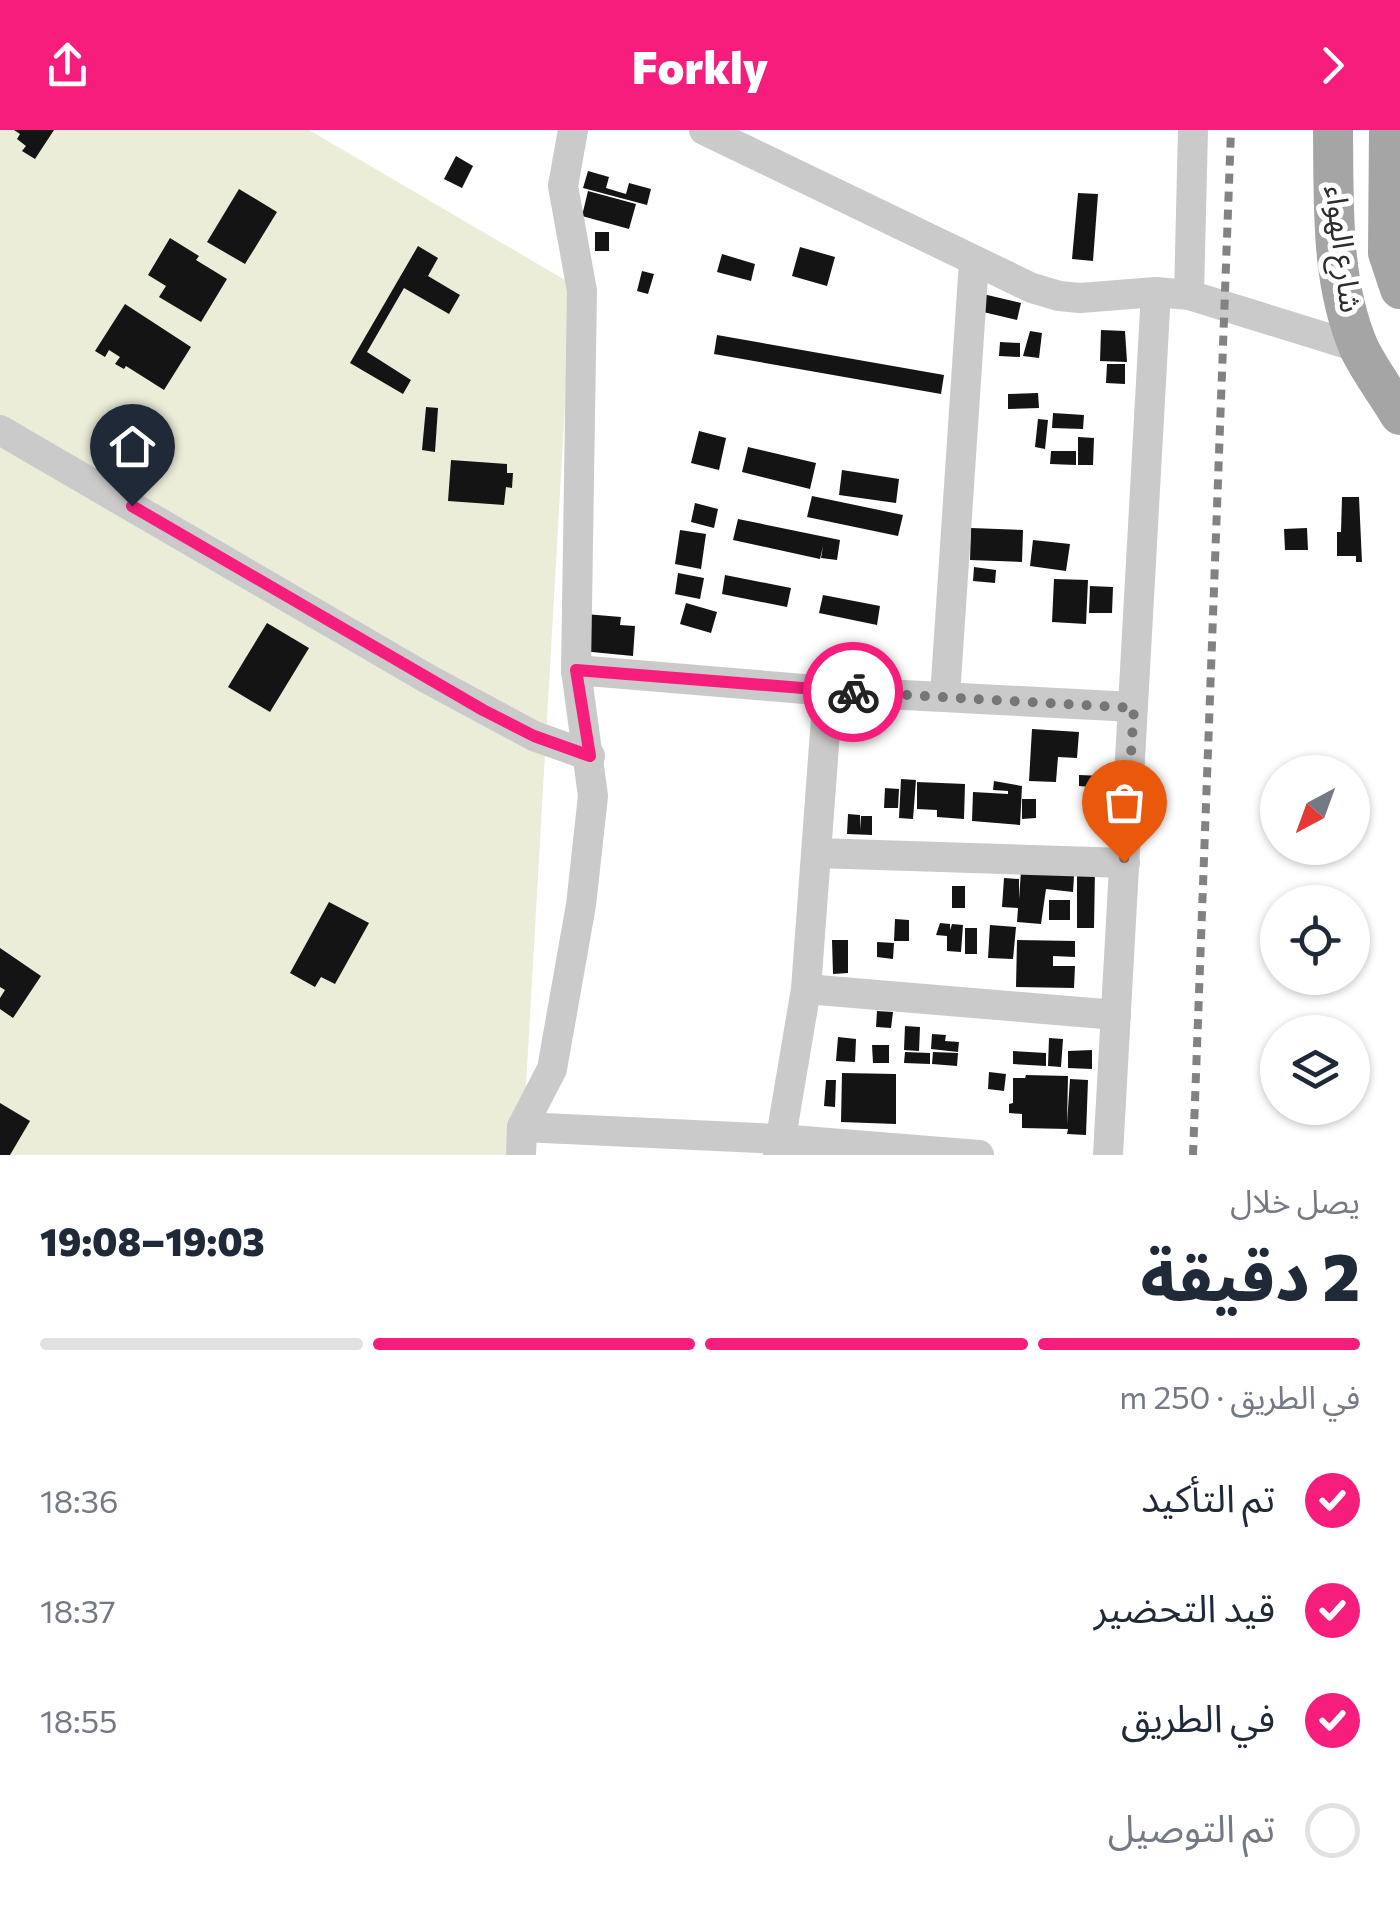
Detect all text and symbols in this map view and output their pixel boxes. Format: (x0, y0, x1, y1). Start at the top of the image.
icon: share (40, 38, 95, 93)
text: Forkly (632, 38, 768, 93)
icon: forward (1305, 38, 1360, 93)
street label: شارع الهواء (1313, 183, 1372, 315)
pin (90, 404, 175, 507)
icon: home (105, 419, 160, 474)
courier (803, 642, 903, 742)
icon: bike (826, 665, 881, 720)
north arrow (1260, 755, 1370, 865)
map controls (1260, 755, 1370, 1125)
pin (1082, 760, 1167, 863)
icon: bag (1097, 775, 1152, 830)
button: locate (1260, 885, 1370, 995)
button: layers (1260, 1015, 1370, 1125)
text: يصل خلال (1230, 1180, 1360, 1220)
text: 19:03–19:08 (40, 1217, 265, 1264)
text: 2 دقيقة (1140, 1235, 1360, 1314)
text: في الطريق · 250 m (1119, 1376, 1360, 1416)
text: تم التأكيد (1141, 1473, 1275, 1520)
icon: check (1305, 1473, 1360, 1528)
text: 18:36 (40, 1480, 118, 1520)
text: قيد التحضير (1094, 1583, 1275, 1630)
icon: check (1305, 1583, 1360, 1638)
text: 18:37 (40, 1590, 116, 1630)
text: في الطريق (1121, 1693, 1275, 1740)
icon: check (1305, 1693, 1360, 1748)
text: 18:55 (40, 1700, 117, 1740)
text: تم التوصيل (1108, 1803, 1275, 1850)

